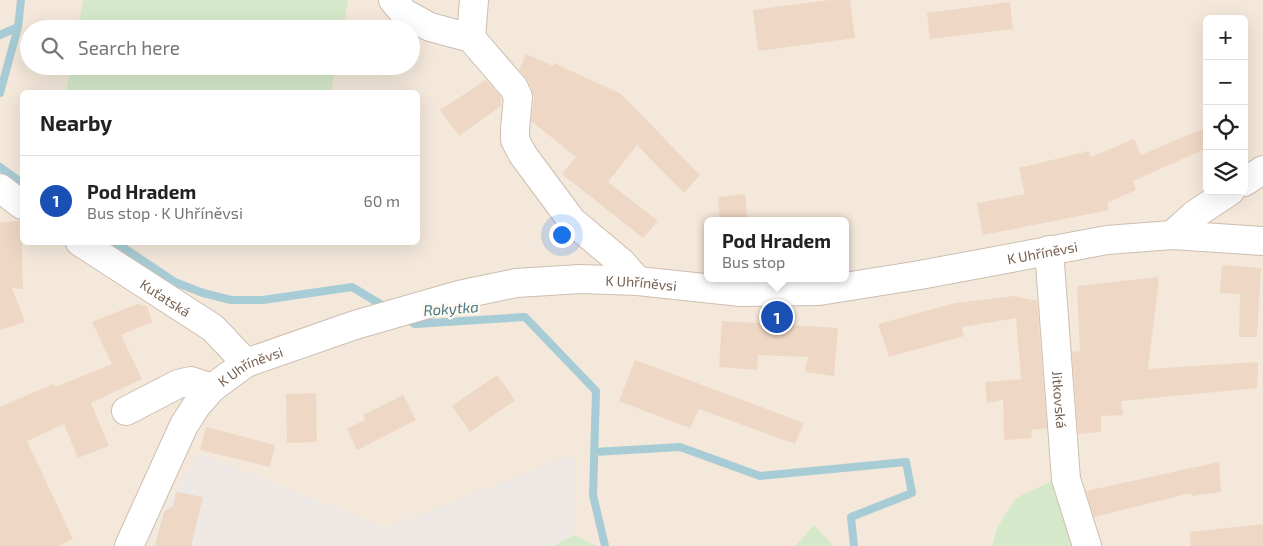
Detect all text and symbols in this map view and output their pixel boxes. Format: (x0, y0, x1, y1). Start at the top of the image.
map controls (1203, 15, 1248, 195)
button: + (1203, 15, 1248, 60)
search box (20, 20, 420, 75)
icon: search (38, 34, 66, 62)
text: Search here (78, 36, 180, 59)
button: − (1203, 60, 1248, 105)
button: locate (1203, 105, 1248, 150)
text: Nearby (40, 110, 112, 135)
button: layers (1203, 150, 1248, 195)
text: Pod Hradem (87, 180, 196, 203)
text: 1 (53, 191, 59, 210)
text: 60 m (364, 191, 400, 210)
text: Bus stop · K Uhříněvsi (87, 203, 243, 222)
popup (704, 217, 849, 282)
your location (549, 222, 575, 248)
text: Pod Hradem (722, 229, 831, 252)
street label: K Uhříněvsi (1006, 237, 1079, 267)
text: Bus stop (722, 252, 785, 271)
street label: K Uhříněvsi (605, 271, 678, 294)
street label: Kuťatská (137, 275, 194, 320)
water label: Rokytka (423, 297, 479, 320)
pin: 1 (761, 298, 793, 336)
street label: K Uhříněvsi (214, 342, 285, 390)
street label: Jitkovská (1049, 370, 1071, 429)

